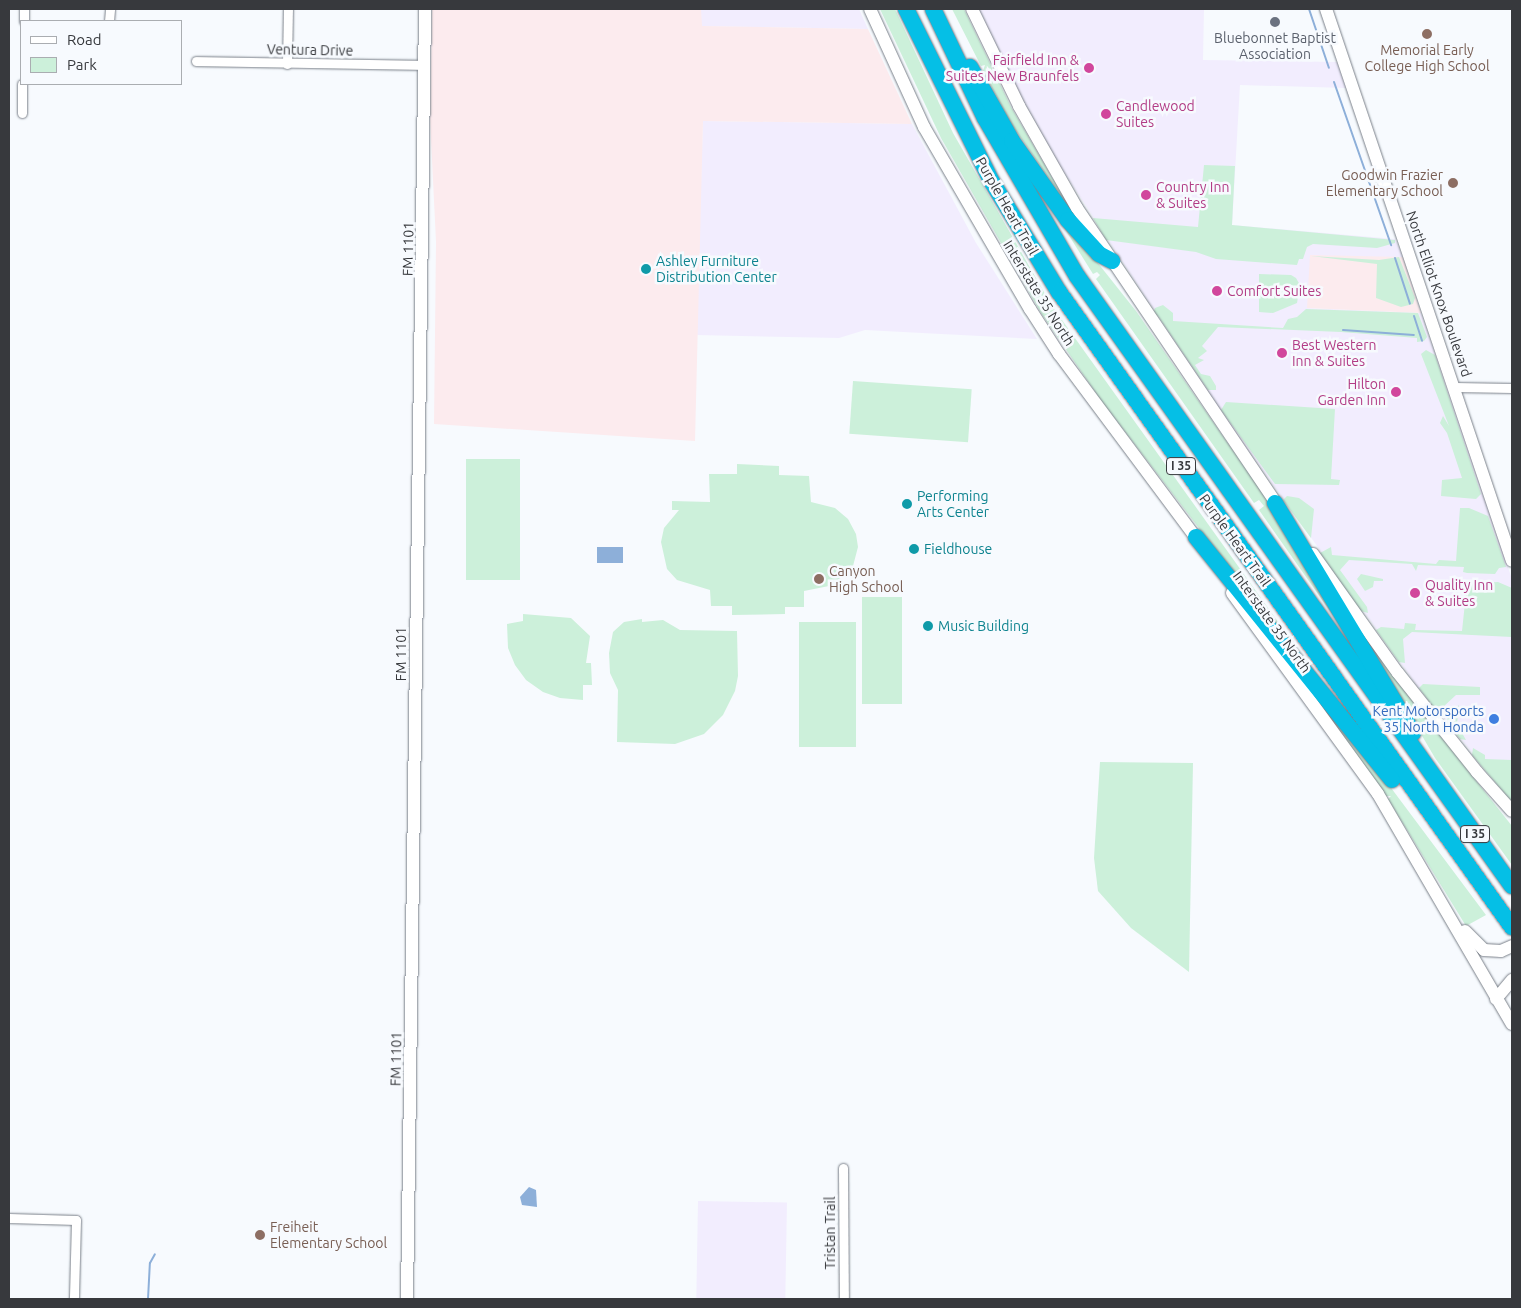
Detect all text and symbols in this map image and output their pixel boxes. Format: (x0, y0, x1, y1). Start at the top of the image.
marker: Bluebonnet Baptist Association (1269, 16, 1281, 28)
legend (20, 20, 182, 85)
marker: Memorial Early College High School (1421, 28, 1433, 40)
place label: Bluebonnet Baptist Association (1214, 30, 1336, 62)
text: Road (67, 31, 102, 48)
street label: Ventura Drive (267, 41, 353, 59)
place label: Memorial Early College High School (1364, 42, 1490, 74)
place label: Fairfield Inn & Suites New Braunfels (946, 52, 1079, 84)
text: Park (67, 56, 97, 73)
marker: Fairfield Inn & Suites New Braunfels (1083, 62, 1095, 74)
place label: Candlewood Suites (1116, 98, 1195, 130)
marker: Candlewood Suites (1100, 108, 1112, 120)
street label: Purple Heart Trail (972, 154, 1042, 258)
place label: Goodwin Frazier Elementary School (1326, 167, 1443, 200)
marker: Goodwin Frazier Elementary School (1447, 177, 1459, 189)
place label: Country Inn & Suites (1156, 179, 1229, 212)
marker: Country Inn & Suites (1140, 189, 1152, 201)
street label: North Elliot Knox Boulevard (1403, 209, 1475, 379)
street label: FM 1101 (399, 222, 417, 276)
street label: Interstate 35 North (1000, 237, 1078, 349)
place label: Ashley Furniture Distribution Center (656, 253, 777, 286)
marker: Ashley Furniture Distribution Center (640, 263, 652, 275)
place label: Comfort Suites (1227, 283, 1321, 299)
marker: Comfort Suites (1211, 285, 1223, 297)
place label: Best Western Inn & Suites (1292, 337, 1376, 370)
marker: Best Western Inn & Suites (1276, 347, 1288, 359)
place label: Hilton Garden Inn (1318, 376, 1386, 408)
marker: Hilton Garden Inn (1390, 386, 1402, 398)
road number: I 35 (1166, 456, 1196, 476)
place label: Performing Arts Center (917, 488, 989, 520)
street label: Purple Heart Trail (1196, 491, 1274, 589)
marker: Performing Arts Center (901, 498, 913, 510)
place label: Fieldhouse (924, 541, 992, 557)
marker: Fieldhouse (908, 543, 920, 555)
place label: Canyon High School (829, 563, 903, 596)
street label: Interstate 35 North (1230, 568, 1314, 676)
marker: Canyon High School (813, 573, 825, 585)
place label: Quality Inn & Suites (1425, 577, 1493, 610)
marker: Quality Inn & Suites (1409, 587, 1421, 599)
place label: Music Building (938, 618, 1029, 634)
marker: Music Building (922, 620, 934, 632)
street label: FM 1101 (393, 627, 409, 681)
place label: Kent Motorsports 35 North Honda (1373, 703, 1484, 736)
marker: Kent Motorsports 35 North Honda (1488, 713, 1500, 725)
road number: I 35 (1460, 824, 1490, 844)
street label: FM 1101 (387, 1032, 405, 1086)
street label: Tristan Trail (822, 1197, 838, 1269)
place label: Freiheit Elementary School (270, 1219, 387, 1252)
marker: Freiheit Elementary School (254, 1229, 266, 1241)

